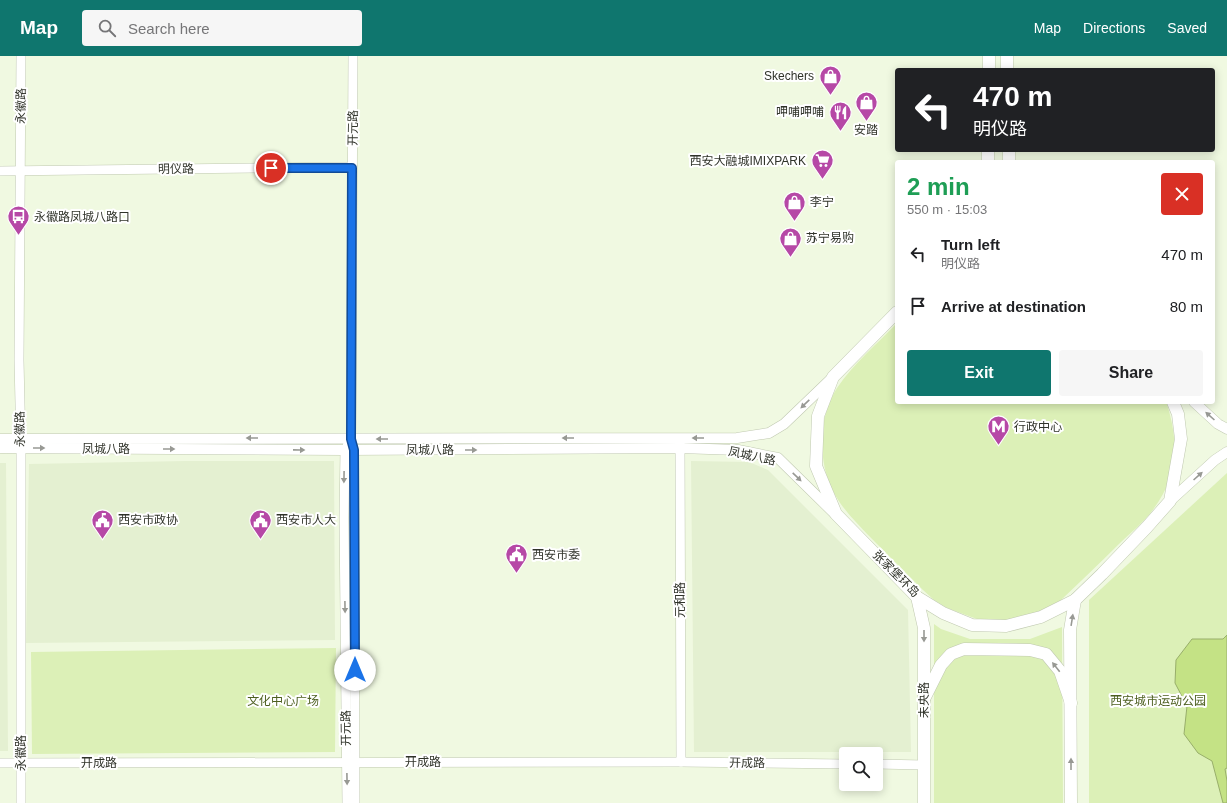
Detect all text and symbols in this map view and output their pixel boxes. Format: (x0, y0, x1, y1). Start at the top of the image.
search box (82, 10, 362, 46)
text: Map (20, 17, 58, 38)
icon: search (96, 17, 118, 39)
text: Search here (128, 20, 210, 37)
text: Map (1034, 20, 1061, 36)
text: Directions (1083, 20, 1145, 36)
text: Saved (1167, 20, 1207, 36)
shop icon: Skechers (817, 63, 843, 96)
place label: Skechers (764, 69, 814, 83)
text: 470 m (973, 81, 1052, 112)
icon: left (907, 84, 959, 136)
street label: 永徽路 (14, 88, 28, 124)
shop icon: 安踏 (853, 90, 879, 123)
restaurant icon: 呷哺呷哺 (827, 99, 853, 132)
place label: 呷哺呷哺 (776, 105, 824, 119)
street label: 开元路 (346, 110, 360, 146)
text: 明仪路 (973, 119, 1027, 139)
place label: 安踏 (854, 123, 878, 137)
supermarket icon: 西安大融城IMIXPARK (809, 148, 835, 181)
pin (254, 151, 288, 185)
place label: 西安大融城IMIXPARK (690, 154, 806, 168)
icon: arrive (260, 157, 282, 179)
street label: 明仪路 (158, 162, 194, 176)
text: 2 min (907, 173, 970, 200)
button: close (1161, 173, 1203, 215)
shop icon: 李宁 (782, 189, 808, 222)
place label: 李宁 (810, 195, 834, 209)
text: 550 m · 15:03 (907, 202, 987, 217)
bus stop icon: 永徽路凤城八路口 (6, 204, 32, 237)
place label: 永徽路凤城八路口 (34, 210, 130, 224)
shop icon: 苏宁易购 (778, 225, 804, 258)
place label: 苏宁易购 (806, 231, 854, 245)
text: Turn left (941, 236, 1000, 253)
icon: left (907, 243, 929, 265)
text: 470 m (1161, 246, 1203, 263)
text: 明仪路 (941, 256, 980, 271)
icon: arrive (907, 295, 929, 317)
text: Arrive at destination (941, 298, 1086, 315)
text: 80 m (1170, 298, 1203, 315)
button: Exit (907, 350, 1051, 396)
button: Share (1059, 350, 1203, 396)
one-way arrow (800, 399, 810, 409)
street label: 永徽路 (13, 411, 27, 447)
one-way arrow (1205, 412, 1215, 421)
metro station icon: 行政中心 (986, 414, 1012, 447)
place label: 行政中心 (1014, 420, 1062, 434)
one-way arrow (245, 435, 258, 441)
one-way arrow (561, 435, 574, 441)
one-way arrow (691, 435, 704, 441)
one-way arrow (375, 436, 388, 442)
street label: 凤城八路 (82, 442, 130, 456)
street label: 凤城八路 (406, 443, 454, 457)
street label: 凤城八路 (727, 444, 777, 468)
one-way arrow (33, 445, 46, 451)
one-way arrow (163, 446, 176, 452)
one-way arrow (465, 446, 477, 453)
one-way arrow (293, 447, 306, 453)
one-way arrow (341, 471, 348, 483)
one-way arrow (1193, 471, 1203, 480)
one-way arrow (792, 472, 802, 481)
public building icon: 西安市政协 (89, 507, 115, 540)
public building icon: 西安市人大 (247, 507, 273, 540)
place label: 西安市政协 (118, 513, 178, 527)
place label: 西安市人大 (276, 513, 336, 527)
public building icon: 西安市委 (504, 542, 530, 575)
place label: 西安市委 (532, 548, 580, 562)
street label: 张家堡环岛 (870, 548, 922, 600)
street label: 元和路 (673, 582, 687, 618)
one-way arrow (342, 601, 348, 614)
one-way arrow (1069, 614, 1075, 626)
one-way arrow (920, 630, 927, 642)
position arrow (334, 649, 376, 691)
one-way arrow (1052, 662, 1061, 673)
street label: 未央路 (917, 682, 931, 718)
park label: 文化中心广场 (247, 694, 319, 708)
park label: 西安城市运动公园 (1110, 694, 1206, 708)
street label: 开元路 (339, 710, 353, 746)
street label: 永徽路 (14, 735, 28, 771)
map controls (839, 747, 883, 791)
button: search (839, 747, 883, 791)
street label: 开成路 (405, 755, 441, 769)
street label: 开成路 (81, 756, 117, 770)
street label: 开成路 (729, 756, 765, 770)
one-way arrow (1068, 757, 1074, 770)
one-way arrow (344, 773, 350, 786)

